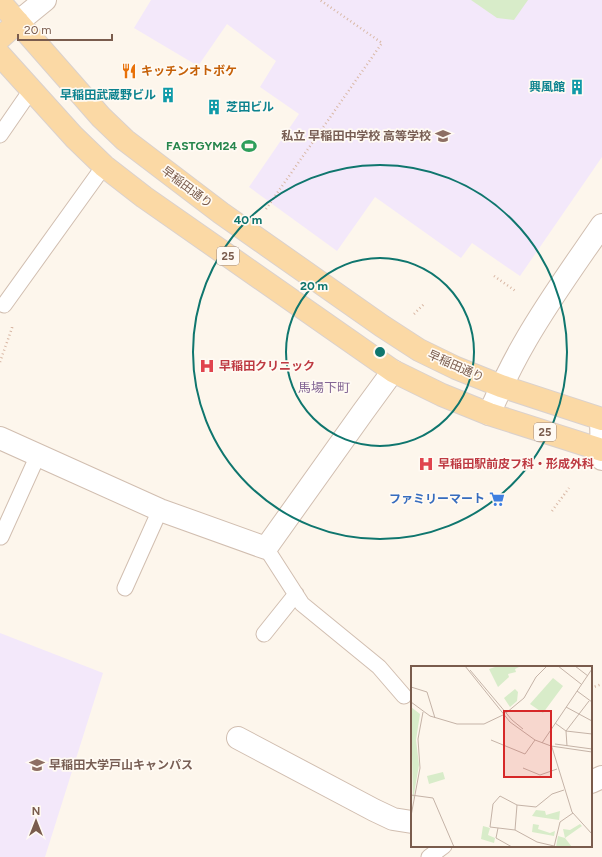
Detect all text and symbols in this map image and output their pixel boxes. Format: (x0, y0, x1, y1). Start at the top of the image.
scale bar (18, 16, 112, 42)
text: 20 m (24, 23, 52, 37)
restaurant icon: キッチンオトボケ (120, 62, 138, 80)
place label: キッチンオトボケ (141, 64, 237, 78)
building icon: 興風館 (568, 78, 586, 96)
place label: 興風館 (529, 80, 565, 94)
building icon: 早稲田武蔵野ビル (159, 86, 177, 104)
place label: 早稲田武蔵野ビル (60, 88, 156, 102)
building icon: 芝田ビル (205, 98, 223, 116)
place label: 芝田ビル (226, 100, 274, 114)
school or university icon: 私立 早稲田中学校 高等学校 (434, 127, 452, 145)
place label: 私立 早稲田中学校 高等学校 (281, 129, 431, 143)
sports icon: FASTGYM24 (240, 137, 258, 155)
place label: FASTGYM24 (166, 139, 237, 153)
street label: 早稲田通り (159, 163, 215, 211)
text: 40 m (234, 213, 262, 227)
road number: 25 (217, 247, 239, 265)
text: 20 m (300, 279, 328, 293)
centre of rings (373, 345, 387, 359)
street label: 早稲田通り (426, 347, 486, 385)
hospital icon: 早稲田クリニック (198, 357, 216, 375)
place label: 早稲田クリニック (219, 359, 315, 373)
district label: 馬場下町 (298, 380, 350, 395)
road number: 25 (534, 423, 556, 441)
hospital icon: 早稲田駅前皮フ科・形成外科 (417, 455, 435, 473)
place label: 早稲田駅前皮フ科・形成外科 (438, 457, 594, 471)
supermarket icon: ファミリーマート (488, 490, 506, 508)
place label: ファミリーマート (389, 492, 485, 506)
inset map (411, 666, 592, 847)
school or university icon: 早稲田大学戸山キャンパス (28, 756, 46, 774)
place label: 早稲田大学戸山キャンパス (49, 758, 193, 772)
north arrow (16, 801, 56, 841)
text: N (32, 805, 40, 818)

